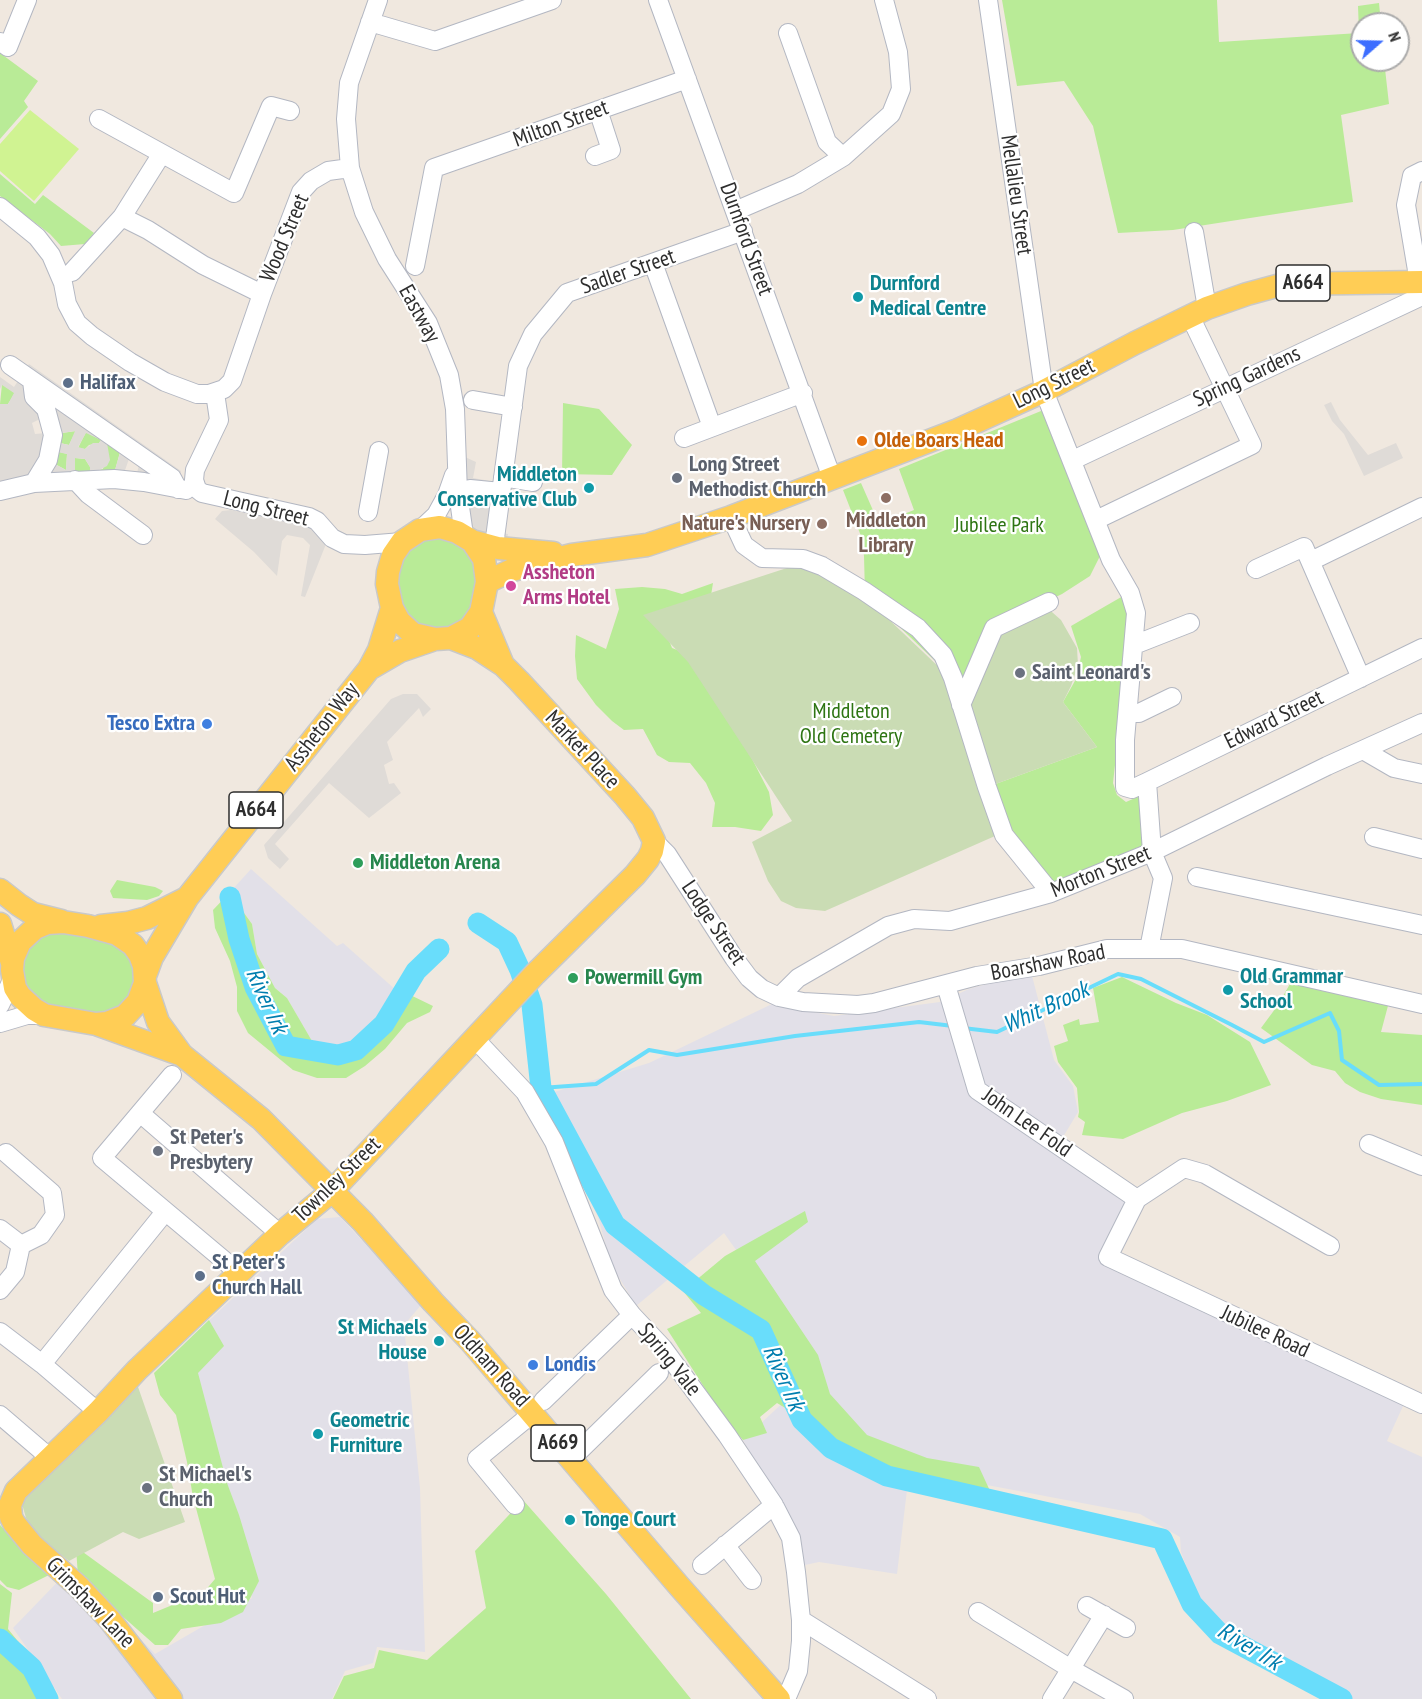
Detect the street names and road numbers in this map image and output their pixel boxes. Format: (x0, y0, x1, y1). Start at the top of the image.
street label: Milton Street (510, 95, 612, 153)
street label: Mellalieu Street (995, 133, 1037, 257)
street label: Durnford Street (713, 179, 779, 299)
street label: Wood Street (255, 190, 315, 286)
street label: Sadler Street (577, 244, 679, 300)
road number: A664 (1276, 265, 1330, 301)
street label: Eastway (392, 281, 446, 347)
street label: Spring Gardens (1189, 341, 1305, 413)
street label: Long Street (1009, 353, 1099, 415)
street label: Long Street (221, 486, 311, 532)
street label: Assheton Way (279, 678, 365, 776)
street label: Edward Street (1220, 685, 1328, 755)
street label: Market Place (539, 705, 625, 795)
road number: A664 (229, 792, 283, 828)
street label: Morton Street (1047, 840, 1155, 904)
street label: Lodge Street (675, 876, 751, 970)
street label: Boarshaw Road (989, 939, 1107, 987)
street label: John Lee Fold (977, 1083, 1077, 1163)
street label: Townley Street (288, 1132, 386, 1228)
street label: Jubilee Road (1217, 1300, 1313, 1364)
street label: Spring Vale (632, 1318, 706, 1402)
street label: Oldham Road (447, 1319, 535, 1413)
road number: A669 (531, 1425, 585, 1461)
street label: Grimshaw Lane (40, 1552, 140, 1654)

